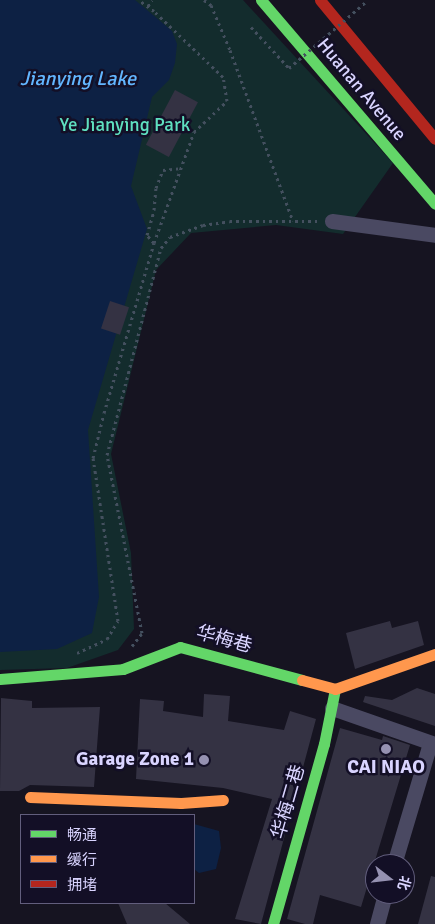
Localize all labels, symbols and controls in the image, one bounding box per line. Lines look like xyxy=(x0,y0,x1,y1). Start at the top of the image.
street label: Huanan Avenue xyxy=(312,34,410,146)
water label: Jianying Lake xyxy=(20,66,136,90)
park label: Ye Jianying Park xyxy=(60,115,190,137)
street label: 华梅巷 xyxy=(194,622,254,658)
marker: CAI NIAO xyxy=(380,743,392,755)
place label: Garage Zone 1 xyxy=(76,749,194,771)
marker: Garage Zone 1 xyxy=(198,754,210,766)
place label: CAI NIAO xyxy=(347,757,425,779)
street label: 华梅二巷 xyxy=(268,762,310,842)
legend xyxy=(20,814,195,904)
text: 畅通 xyxy=(67,826,97,844)
text: 缓行 xyxy=(67,851,97,869)
north arrow xyxy=(365,854,415,904)
text: 北 xyxy=(394,874,414,892)
text: 拥堵 xyxy=(67,876,97,894)

